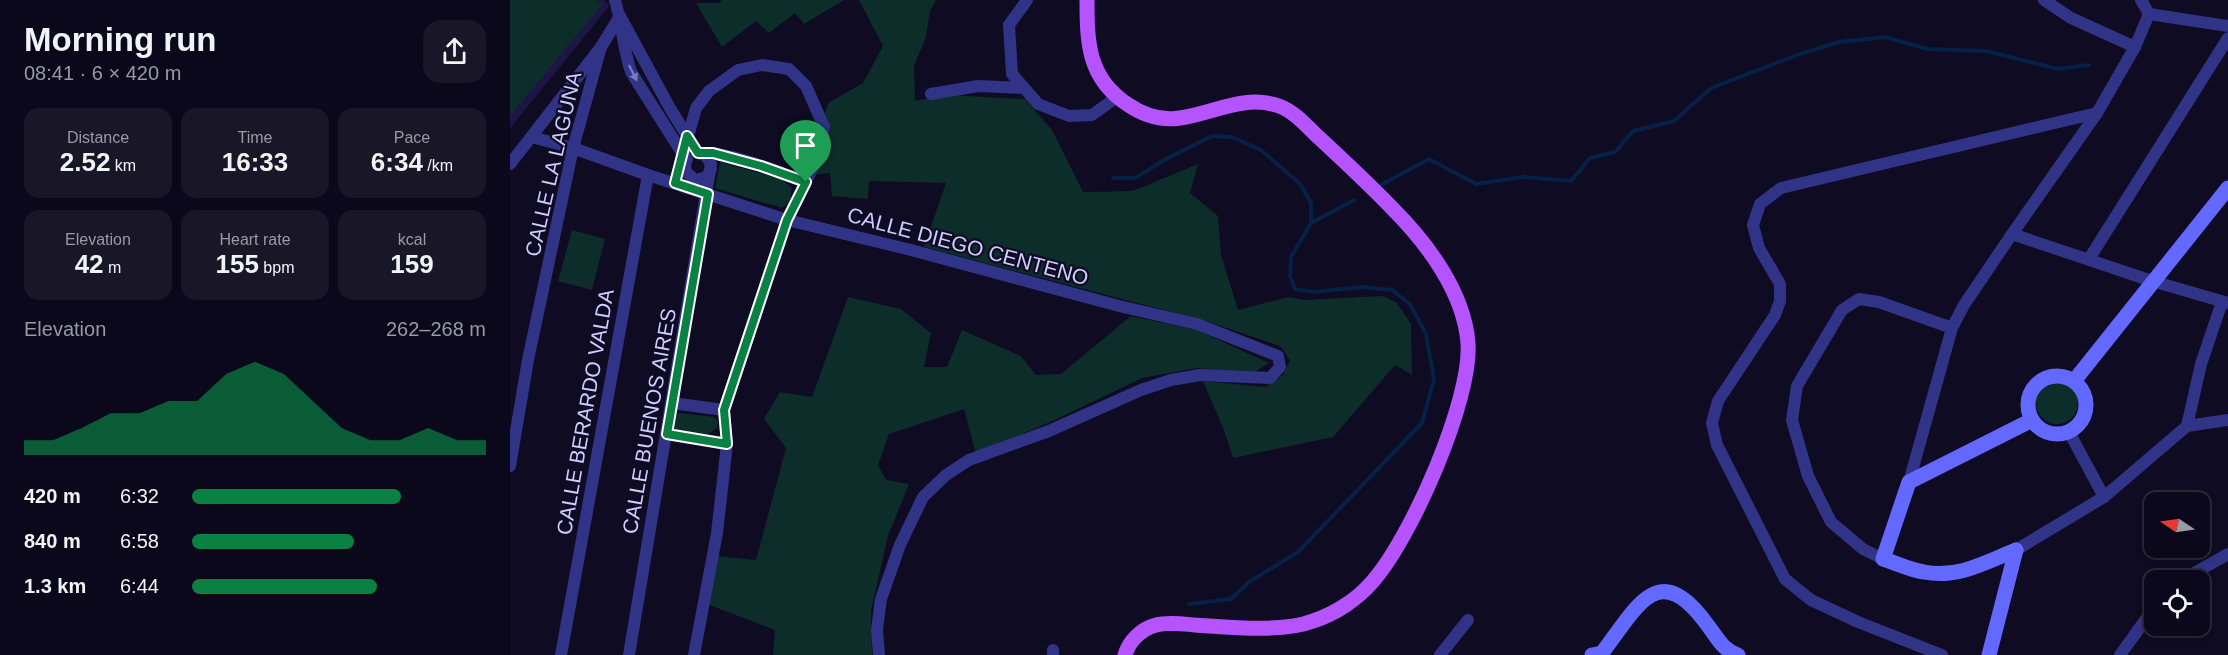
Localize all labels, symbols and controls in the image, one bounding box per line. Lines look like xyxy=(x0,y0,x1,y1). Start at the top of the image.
button: share xyxy=(423,20,486,83)
text: Morning run xyxy=(24,21,216,58)
text: 08:41 · 6 × 420 m xyxy=(24,62,181,84)
one-way arrow xyxy=(628,64,638,81)
street label: CALLE LA LAGUNA xyxy=(521,69,585,259)
pin xyxy=(780,120,831,182)
text: Distance xyxy=(67,129,129,146)
text: Time xyxy=(238,129,272,146)
text: Pace xyxy=(394,129,430,146)
icon: arrive xyxy=(789,129,822,162)
text: 2.52 xyxy=(60,147,110,177)
text: 16:33 xyxy=(222,147,288,177)
text: 6:34 xyxy=(371,147,423,177)
text: km xyxy=(110,157,136,174)
text: /km xyxy=(423,157,453,174)
street label: CALLE DIEGO CENTENO xyxy=(845,203,1091,289)
text: Elevation xyxy=(65,231,131,248)
text: Heart rate xyxy=(219,231,291,248)
text: kcal xyxy=(398,231,426,248)
text: 42 xyxy=(75,249,104,279)
text: 155 xyxy=(216,249,259,279)
text: 159 xyxy=(390,249,434,279)
text: m xyxy=(104,259,121,276)
text: bpm xyxy=(259,259,294,276)
street label: CALLE BERARDO VALDA xyxy=(552,287,618,537)
street label: CALLE BUENOS AIRES xyxy=(618,306,680,536)
text: Elevation xyxy=(24,318,106,340)
text: 262–268 m xyxy=(386,318,486,340)
text: 420 m xyxy=(24,485,81,507)
text: 6:32 xyxy=(120,485,159,507)
north arrow xyxy=(2144,492,2210,558)
map controls xyxy=(2144,492,2210,636)
text: 840 m xyxy=(24,530,81,552)
text: 6:58 xyxy=(120,530,159,552)
button: locate xyxy=(2144,570,2210,636)
text: 1.3 km xyxy=(24,575,86,597)
text: 6:44 xyxy=(120,575,159,597)

